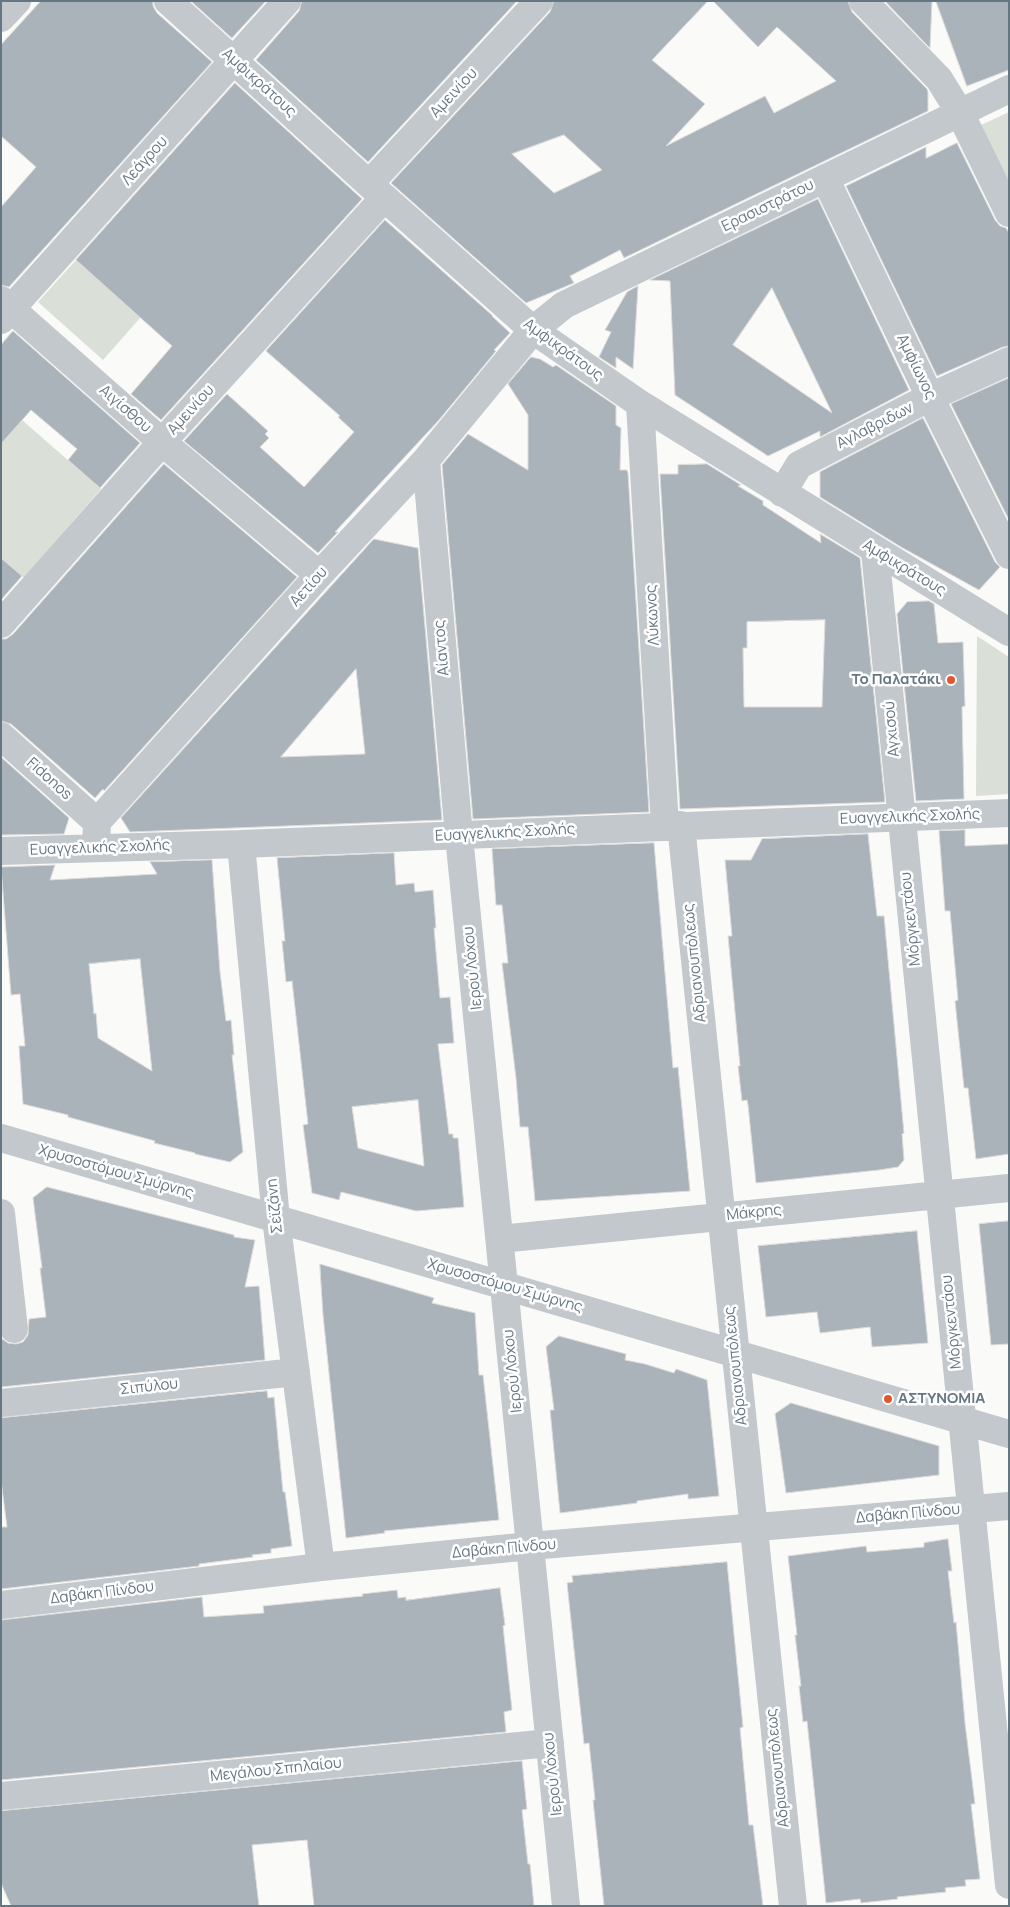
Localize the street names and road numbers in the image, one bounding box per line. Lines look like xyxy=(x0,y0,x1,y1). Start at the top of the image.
street label: Αμφικράτους xyxy=(218,45,300,121)
street label: Αμεινίου xyxy=(427,65,481,121)
street label: Λεάγρου xyxy=(118,133,172,189)
street label: Ερασιστράτου xyxy=(719,176,817,236)
street label: Αμφικράτους xyxy=(520,315,606,385)
street label: Αμφίωνος xyxy=(893,331,939,403)
street label: Αιγίσθου xyxy=(95,381,155,437)
street label: Αμεινίου xyxy=(164,381,218,439)
street label: Αγλαβριδων xyxy=(834,399,916,453)
street label: Αμφικράτους xyxy=(859,536,949,600)
street label: Αετίου xyxy=(287,563,331,611)
street label: Λύκωνος xyxy=(642,584,664,646)
street label: Αίαντος xyxy=(431,619,453,677)
street label: Αγχισού xyxy=(881,700,903,758)
street label: Fidonos xyxy=(23,754,75,804)
street label: Ευαγγελικής Σχολής xyxy=(840,806,980,828)
street label: Ευαγγελικής Σχολής xyxy=(435,820,575,846)
street label: Ευαγγελικής Σχολής xyxy=(30,837,170,859)
street label: Μόργκεντάου xyxy=(897,871,925,967)
street label: Αδριανουπόλεως xyxy=(680,903,710,1023)
street label: Ιερού Λόχου xyxy=(460,925,486,1011)
street label: Χρυσοστόμου Σμύρνης xyxy=(36,1141,196,1203)
street label: Σεϊζάνη xyxy=(263,1178,287,1234)
street label: Μάκρης xyxy=(726,1201,782,1225)
street label: Χρυσοστόμου Σμύρνης xyxy=(425,1255,585,1317)
street label: Μόργκεντάου xyxy=(938,1274,966,1370)
street label: Αδριανουπόλεως xyxy=(721,1306,751,1426)
street label: Ιερού Λόχου xyxy=(500,1328,526,1414)
street label: Σιπύλου xyxy=(119,1375,179,1399)
street label: Δαβάκη Πίνδου xyxy=(855,1500,961,1528)
street label: Δαβάκη Πίνδου xyxy=(451,1535,557,1563)
street label: Δαβάκη Πίνδου xyxy=(49,1578,155,1608)
street label: Αδριανουπόλεως xyxy=(763,1708,793,1828)
street label: Ιερού Λόχου xyxy=(540,1731,566,1817)
street label: Μεγάλου Σπηλαίου xyxy=(209,1754,343,1786)

